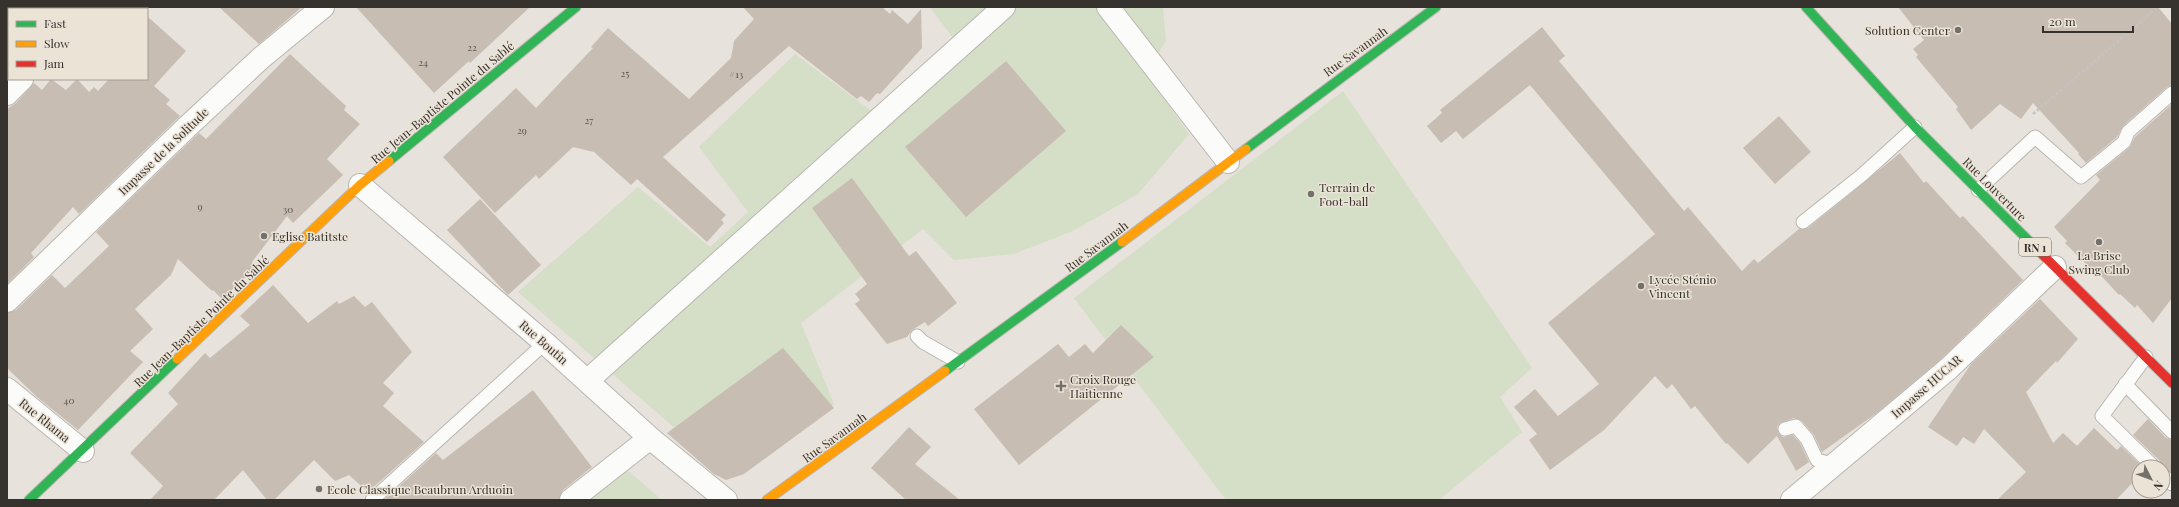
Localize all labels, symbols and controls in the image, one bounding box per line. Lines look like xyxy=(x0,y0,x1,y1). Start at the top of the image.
legend xyxy=(8,8,148,80)
scale bar xyxy=(2043,8,2133,34)
text: 20 m xyxy=(2049,13,2076,29)
text: Fast xyxy=(44,15,67,31)
street label: Rue Savannah xyxy=(1320,22,1390,80)
place label: Solution Center xyxy=(1865,22,1951,38)
marker: Solution Center xyxy=(1953,25,1963,35)
text: Slow xyxy=(44,35,70,51)
street label: Rue Jean-Baptiste Pointe du Sablé xyxy=(367,37,517,167)
house number: 22 xyxy=(467,40,477,54)
text: Jam xyxy=(43,55,65,71)
house number: 24 xyxy=(418,55,428,69)
house number: 25 xyxy=(621,66,629,80)
house number: #13 xyxy=(729,67,744,81)
street label: Impasse de la Solitude xyxy=(114,104,212,198)
house number: 27 xyxy=(585,113,593,127)
house number: 29 xyxy=(517,123,527,137)
street label: Rue Louverture xyxy=(1960,154,2030,224)
place label: Terrain de Foot-ball xyxy=(1319,179,1375,209)
marker: Terrain de Foot-ball xyxy=(1306,189,1316,199)
house number: 9 xyxy=(197,199,203,213)
house number: 30 xyxy=(283,202,293,216)
street label: Rue Savannah xyxy=(1061,217,1131,275)
place label: Eglise Batitste xyxy=(272,228,348,244)
marker: Eglise Batitste xyxy=(259,231,269,241)
marker: La Brise Swing Club xyxy=(2094,237,2104,247)
road number: RN 1 xyxy=(2019,238,2051,256)
place label: La Brise Swing Club xyxy=(2068,247,2130,277)
street label: Rue Jean-Baptiste Pointe du Sablé xyxy=(130,252,272,390)
place label: Lycée Sténio Vincent xyxy=(1648,271,1717,301)
marker: Lycée Sténio Vincent xyxy=(1636,281,1646,291)
street label: Rue Boutin xyxy=(516,316,572,368)
street label: Impasse HUCAR xyxy=(1888,351,1965,421)
place label: Croix Rouge Haitienne xyxy=(1070,371,1136,401)
marker: Croix Rouge Haitienne xyxy=(1055,380,1067,392)
house number: 40 xyxy=(64,393,74,407)
street label: Rue Rhama xyxy=(16,395,74,446)
street label: Rue Savannah xyxy=(799,408,869,466)
north arrow xyxy=(2131,459,2171,499)
text: N xyxy=(2151,478,2167,494)
place label: Ecole Classique Beaubrun Arduoin xyxy=(327,481,513,497)
marker: Ecole Classique Beaubrun Arduoin xyxy=(314,484,324,494)

